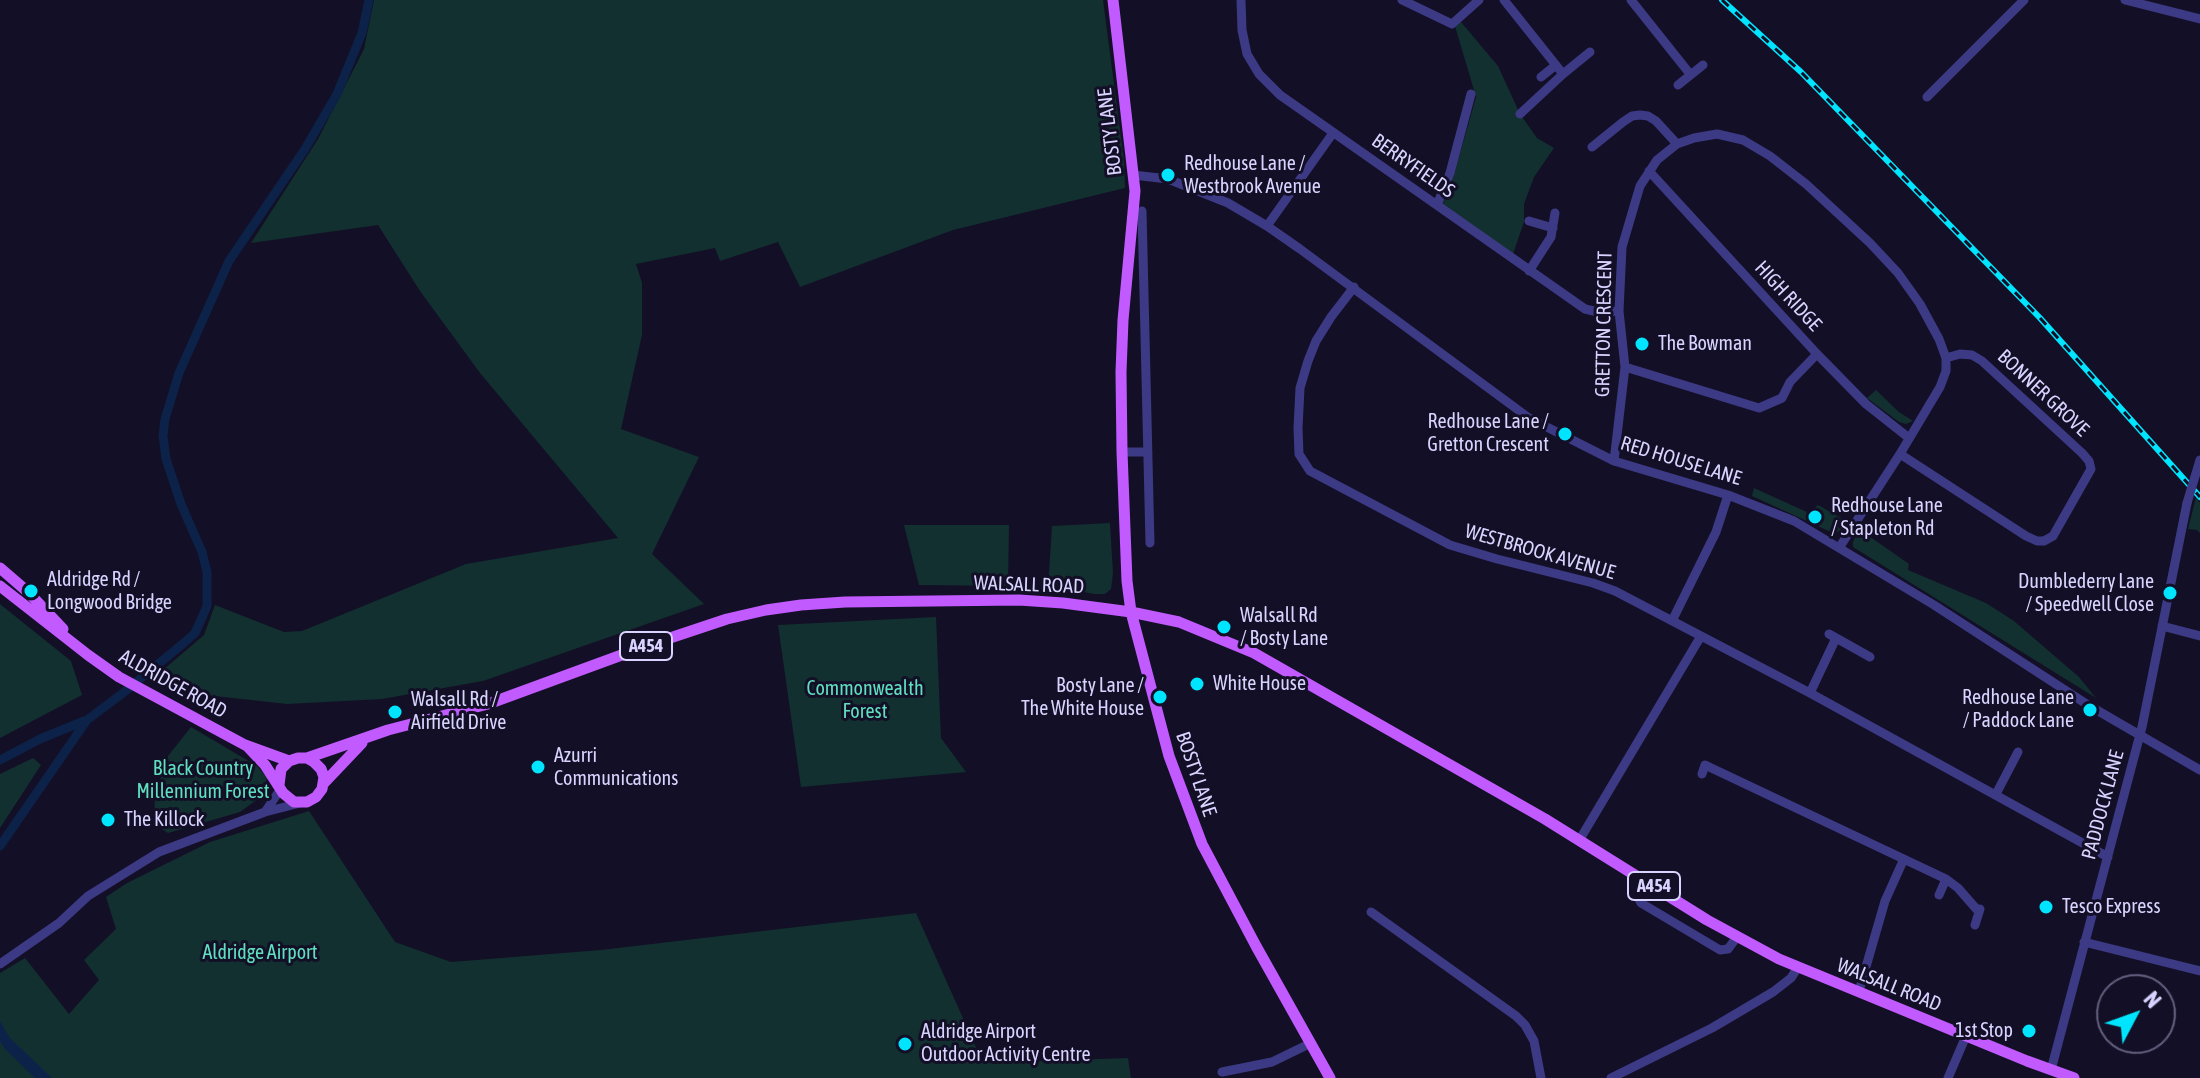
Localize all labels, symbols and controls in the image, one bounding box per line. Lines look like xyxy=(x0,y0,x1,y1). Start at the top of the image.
street label: BOSTY LANE xyxy=(1093,87,1127,177)
street label: BERRYFIELDS xyxy=(1367,129,1459,203)
place label: Redhouse Lane / Westbrook Avenue xyxy=(1184,152,1321,199)
marker: Redhouse Lane / Westbrook Avenue xyxy=(1159,166,1177,184)
street label: GRETTON CRESCENT xyxy=(1591,251,1617,397)
street label: HIGH RIDGE xyxy=(1750,256,1826,336)
place label: The Bowman xyxy=(1658,332,1752,356)
marker: The Bowman xyxy=(1633,335,1651,353)
street label: BONNER GROVE xyxy=(1992,345,2094,441)
place label: Redhouse Lane / Gretton Crescent xyxy=(1427,410,1549,457)
marker: Redhouse Lane / Gretton Crescent xyxy=(1556,425,1574,443)
street label: RED HOUSE LANE xyxy=(1618,431,1744,491)
place label: Redhouse Lane / Stapleton Rd xyxy=(1831,494,1943,541)
marker: Redhouse Lane / Stapleton Rd xyxy=(1806,508,1824,526)
street label: WESTBROOK AVENUE xyxy=(1462,519,1618,585)
place label: Aldridge Rd / Longwood Bridge xyxy=(47,568,172,615)
place label: Dumblederry Lane / Speedwell Close xyxy=(2018,570,2154,617)
street label: WALSALL ROAD xyxy=(973,571,1085,599)
marker: Aldridge Rd / Longwood Bridge xyxy=(22,582,40,600)
marker: Dumblederry Lane / Speedwell Close xyxy=(2161,584,2179,602)
place label: Walsall Rd / Bosty Lane xyxy=(1240,604,1328,651)
marker: Walsall Rd / Bosty Lane xyxy=(1215,618,1233,636)
road number: A454 xyxy=(620,632,672,660)
street label: ALDRIDGE ROAD xyxy=(115,645,231,723)
place label: White House xyxy=(1213,672,1306,696)
place label: Bosty Lane / The White House xyxy=(1021,674,1144,721)
marker: White House xyxy=(1188,675,1206,693)
park label: Commonwealth Forest xyxy=(806,677,924,724)
place label: Redhouse Lane / Paddock Lane xyxy=(1962,686,2074,733)
place label: Walsall Rd / Airfield Drive xyxy=(411,688,506,735)
marker: Bosty Lane / The White House xyxy=(1151,688,1169,706)
marker: Redhouse Lane / Paddock Lane xyxy=(2081,701,2099,719)
marker: Walsall Rd / Airfield Drive xyxy=(386,703,404,721)
street label: BOSTY LANE xyxy=(1170,729,1222,819)
place label: Azurri Communications xyxy=(554,744,678,791)
street label: PADDOCK LANE xyxy=(2077,748,2129,862)
park label: Black Country Millennium Forest xyxy=(136,757,270,804)
marker: Azurri Communications xyxy=(529,758,547,776)
place label: The Killock xyxy=(124,808,204,832)
marker: The Killock xyxy=(99,811,117,829)
road number: A454 xyxy=(1628,872,1680,900)
place label: Tesco Express xyxy=(2062,895,2160,919)
marker: Tesco Express xyxy=(2037,898,2055,916)
park label: Aldridge Airport xyxy=(202,941,318,965)
street label: WALSALL ROAD xyxy=(1833,953,1945,1017)
north arrow xyxy=(2096,974,2176,1054)
text: N xyxy=(2139,986,2167,1013)
place label: 1st Stop xyxy=(1955,1019,2013,1043)
place label: Aldridge Airport Outdoor Activity Centre xyxy=(921,1020,1090,1067)
marker: 1st Stop xyxy=(2020,1022,2038,1040)
marker: Aldridge Airport Outdoor Activity Centre xyxy=(896,1035,914,1053)

